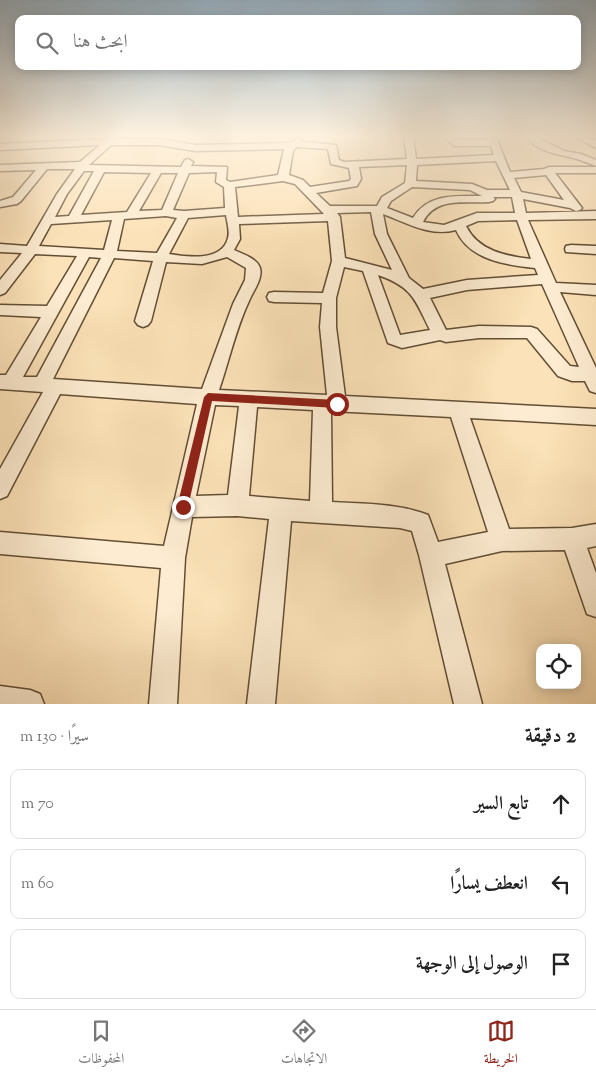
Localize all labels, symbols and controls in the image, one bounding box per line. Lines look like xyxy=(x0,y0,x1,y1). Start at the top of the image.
search box xyxy=(15,15,581,70)
icon: search xyxy=(33,29,61,57)
text: ابحث هنا xyxy=(73,29,128,56)
route start xyxy=(326,393,349,416)
route end xyxy=(172,496,195,519)
map controls xyxy=(536,644,581,689)
button: locate xyxy=(536,644,581,689)
text: 2 دقيقة xyxy=(525,722,576,752)
text: سيرًا · 130 m xyxy=(20,726,89,749)
icon: ahead xyxy=(547,790,575,818)
text: تابع السير xyxy=(474,791,528,818)
text: 70 m xyxy=(21,793,54,816)
icon: left xyxy=(547,870,575,898)
text: انعطف يسارًا xyxy=(450,871,528,898)
text: 60 m xyxy=(21,873,54,896)
icon: arrive xyxy=(547,950,575,978)
text: الوصول إلى الوجهة xyxy=(416,951,528,978)
tab: المحفوظات xyxy=(78,1017,124,1072)
tab: الاتجاهات xyxy=(281,1017,327,1072)
tab: الخريطة xyxy=(484,1017,518,1072)

